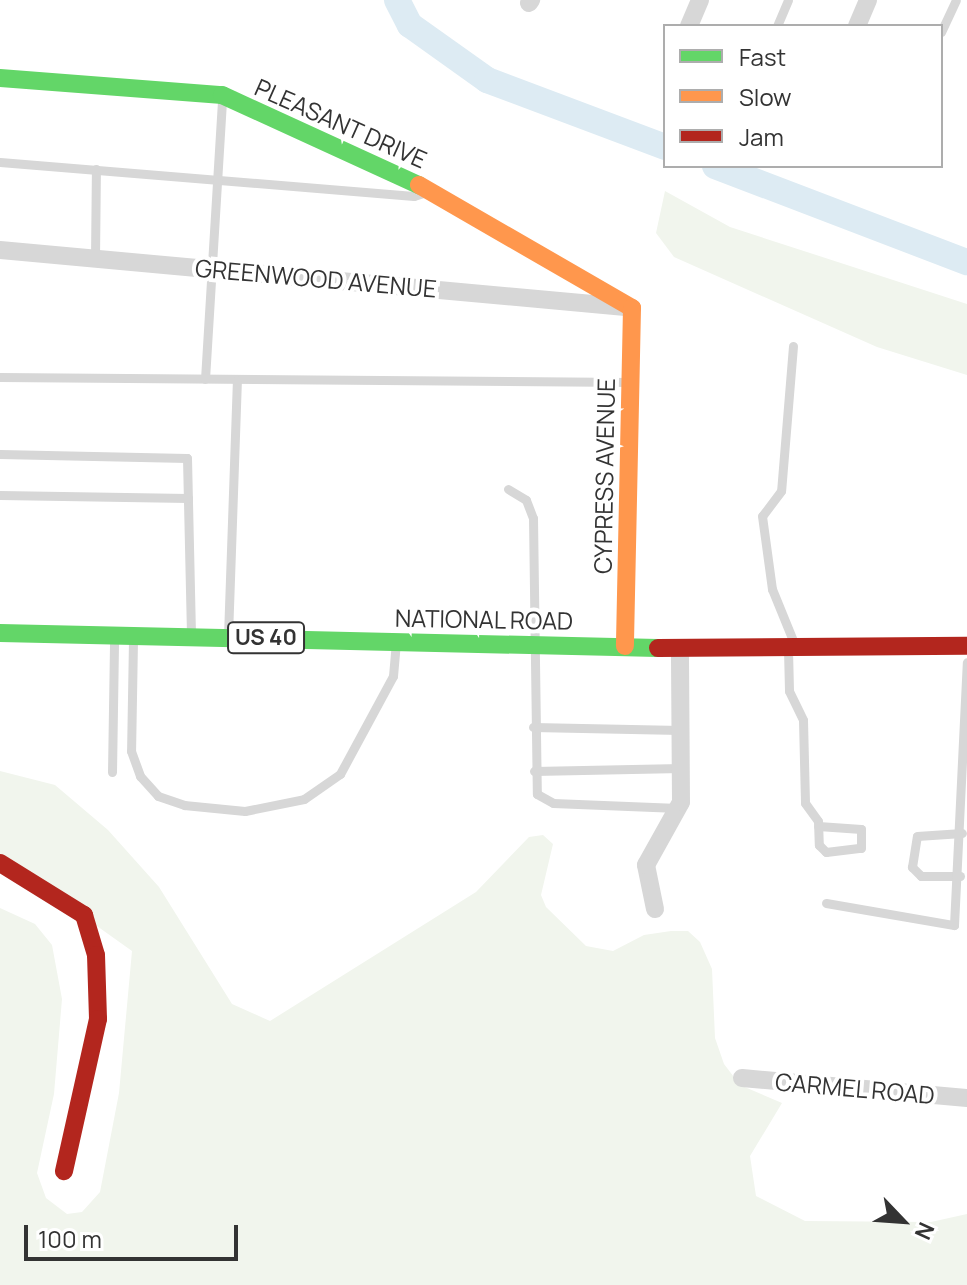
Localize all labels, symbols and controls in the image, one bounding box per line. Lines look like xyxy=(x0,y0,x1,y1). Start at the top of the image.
legend xyxy=(663,24,943,168)
text: Fast xyxy=(739,40,786,73)
street label: PLEASANT DRIVE xyxy=(250,72,432,174)
text: Slow xyxy=(739,80,792,113)
text: Jam xyxy=(739,120,784,153)
street label: GREENWOOD AVENUE xyxy=(194,253,438,303)
street label: CYPRESS AVENUE xyxy=(588,378,620,574)
street label: NATIONAL ROAD xyxy=(394,603,574,635)
road number: US 40 xyxy=(226,620,306,656)
street label: CARMEL ROAD xyxy=(773,1067,937,1109)
north arrow xyxy=(863,1181,943,1261)
scale bar xyxy=(28,1209,242,1259)
text: N xyxy=(908,1218,942,1245)
text: 100 m xyxy=(38,1222,102,1255)

